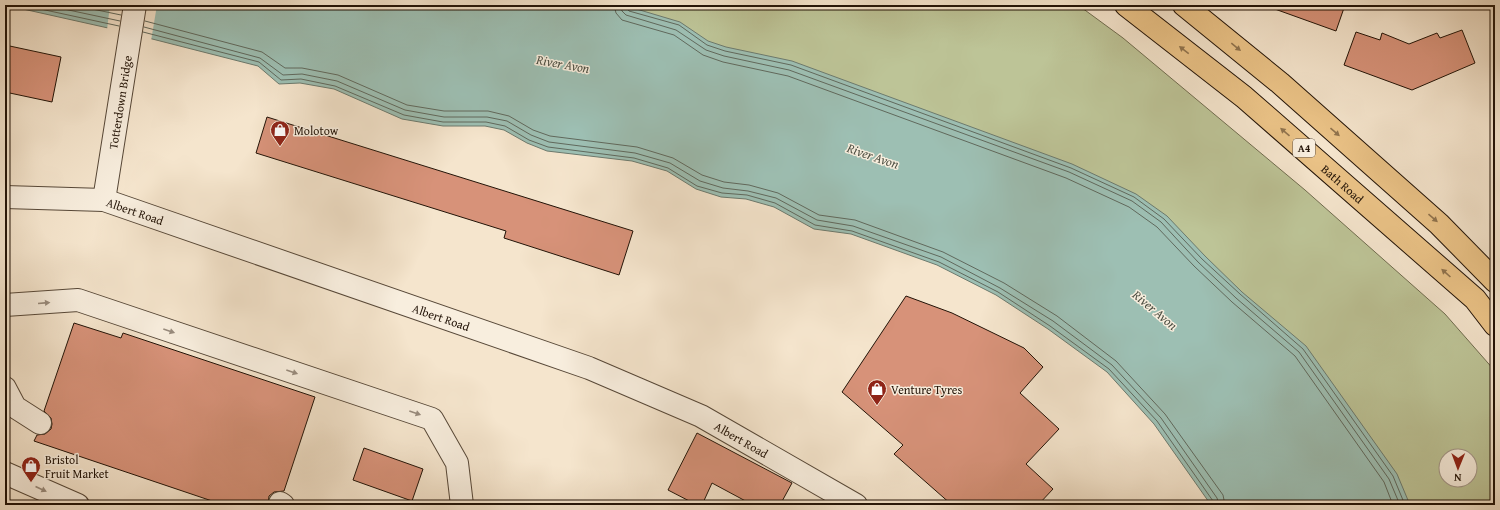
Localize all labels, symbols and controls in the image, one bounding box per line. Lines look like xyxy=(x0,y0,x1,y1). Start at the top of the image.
one-way arrow xyxy=(1231,43,1242,52)
one-way arrow xyxy=(1179,46,1190,54)
water label: River Avon xyxy=(534,50,591,78)
street label: Totterdown Bridge xyxy=(104,54,135,150)
shop icon: Molotow xyxy=(269,119,291,147)
place label: Molotow xyxy=(294,122,339,139)
one-way arrow xyxy=(1280,127,1290,137)
one-way arrow xyxy=(1330,127,1340,136)
water label: River Avon xyxy=(844,138,902,174)
road number: A4 xyxy=(1293,139,1315,157)
street label: Bath Road xyxy=(1318,160,1368,207)
street label: Albert Road xyxy=(104,193,167,229)
one-way arrow xyxy=(1427,213,1438,222)
one-way arrow xyxy=(1441,268,1451,278)
water label: River Avon xyxy=(1128,285,1182,335)
street label: Albert Road xyxy=(410,299,473,335)
one-way arrow xyxy=(38,300,50,307)
one-way arrow xyxy=(163,328,175,334)
one-way arrow xyxy=(286,369,298,375)
shop icon: Venture Tyres xyxy=(866,378,888,406)
place label: Venture Tyres xyxy=(891,381,962,398)
one-way arrow xyxy=(410,411,422,417)
street label: Albert Road xyxy=(712,417,772,462)
north arrow xyxy=(1438,448,1478,488)
place label: Bristol Fruit Market xyxy=(45,451,109,482)
shop icon: Bristol Fruit Market xyxy=(20,455,42,483)
text: N xyxy=(1453,470,1462,486)
one-way arrow xyxy=(35,486,46,492)

